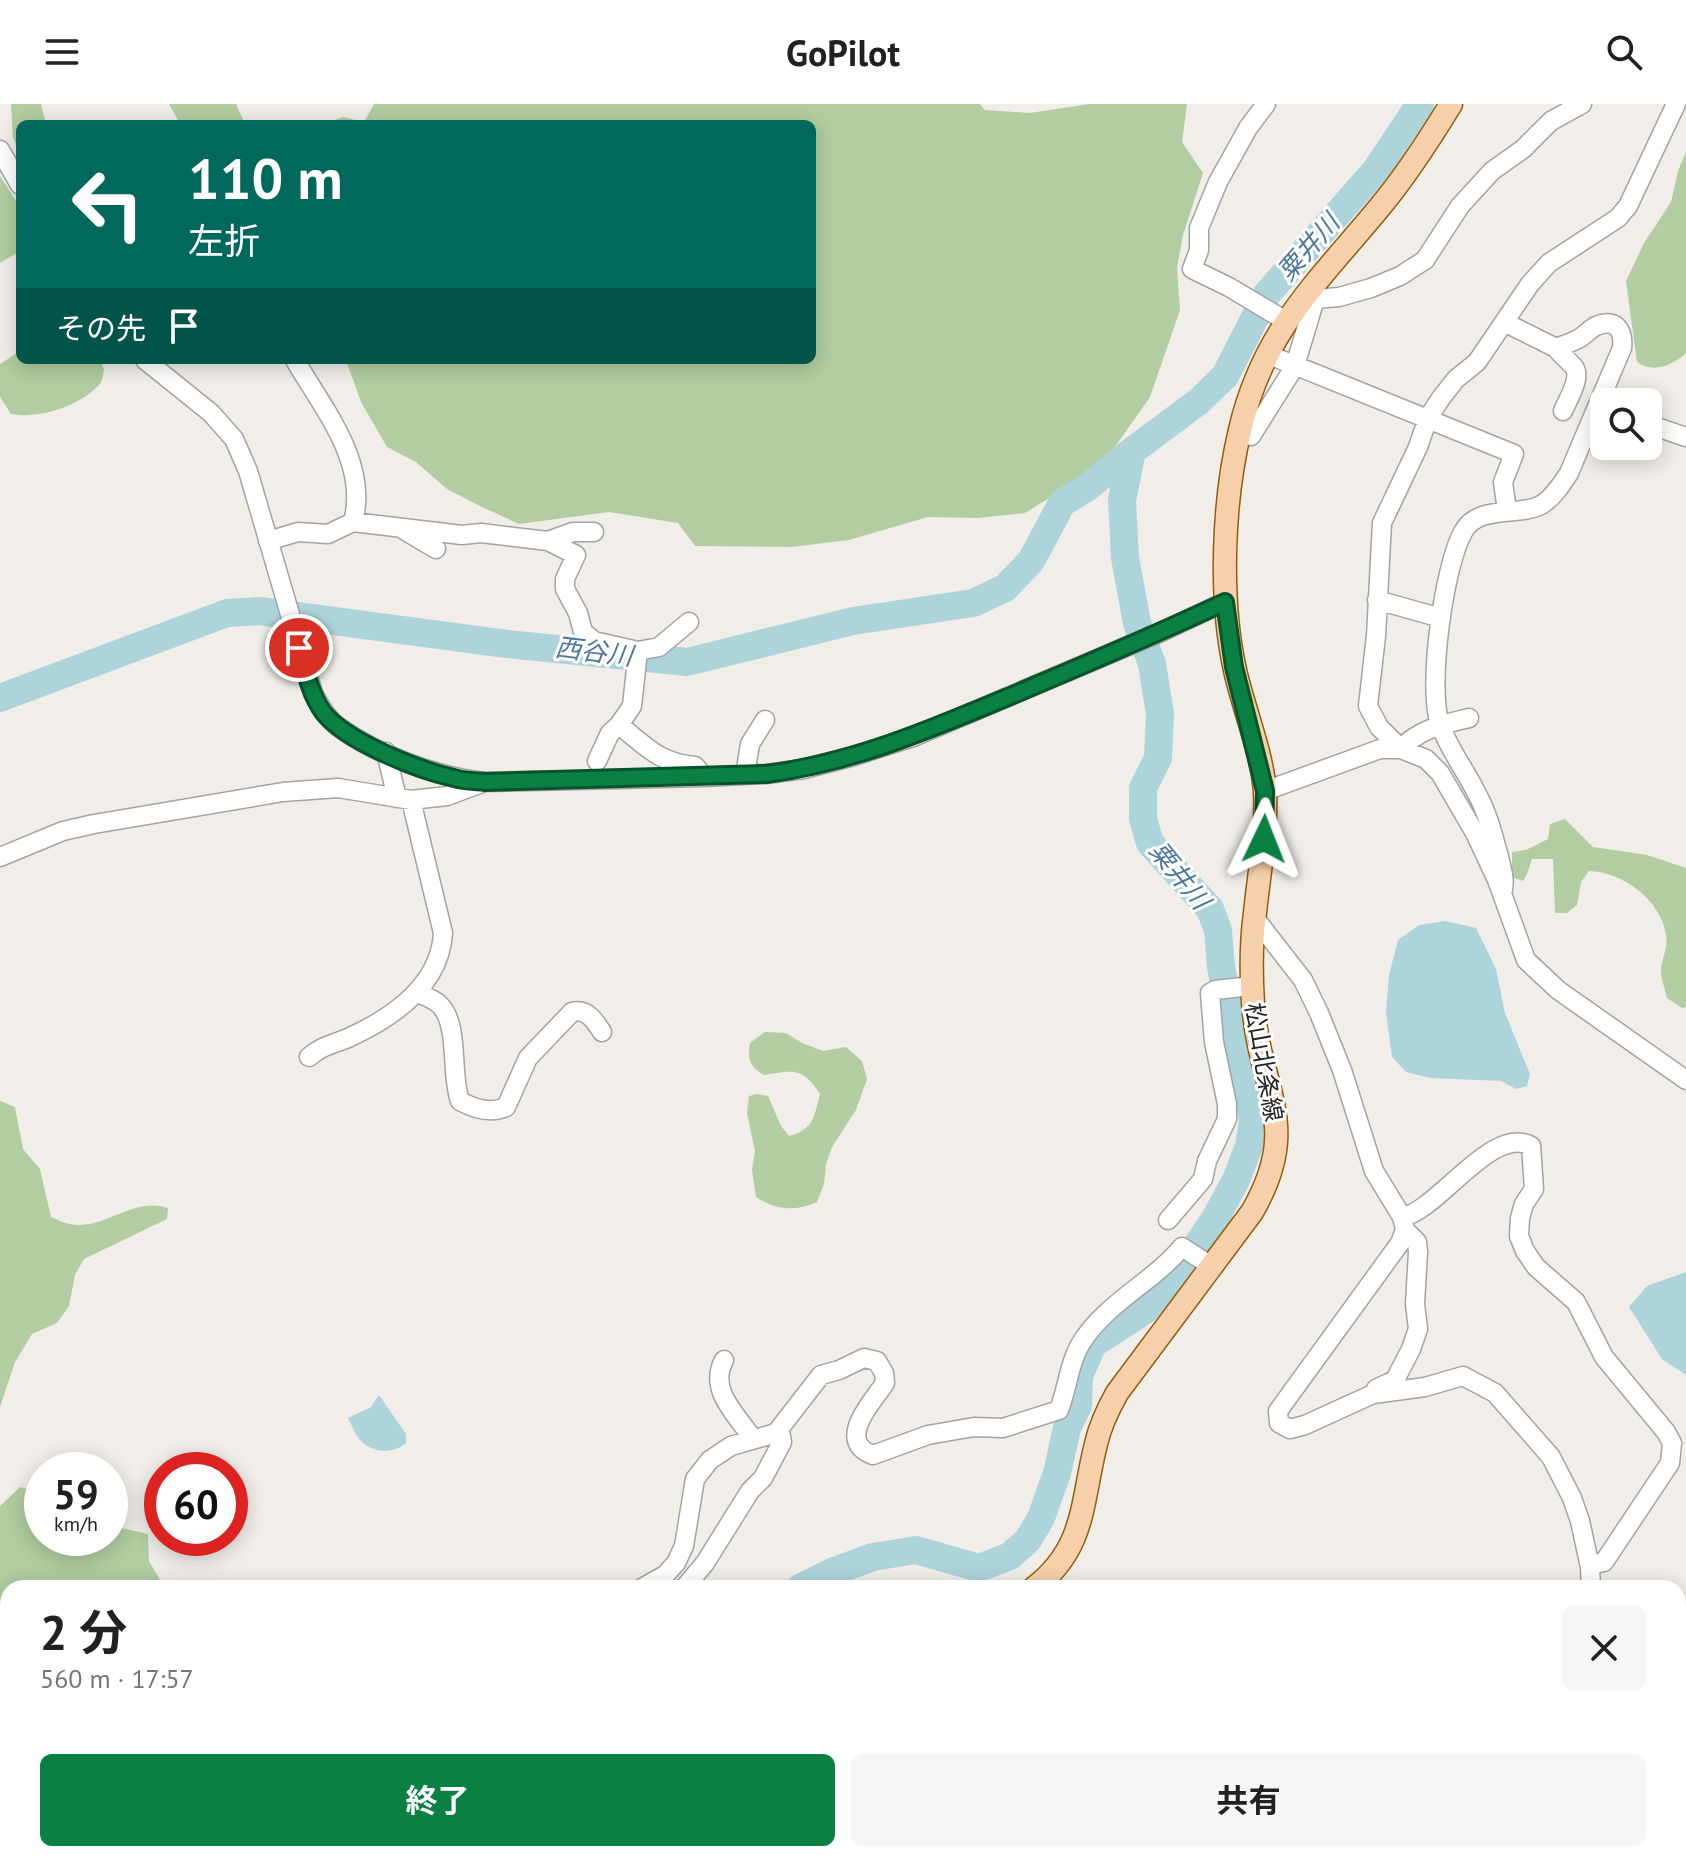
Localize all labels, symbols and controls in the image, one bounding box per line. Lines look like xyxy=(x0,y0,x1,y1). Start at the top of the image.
text: GoPilot xyxy=(786,29,900,76)
icon: menu xyxy=(40,30,84,74)
icon: search xyxy=(1602,30,1646,74)
text: 110 m xyxy=(188,142,343,214)
icon: left xyxy=(56,152,160,256)
water label: 粟井川 xyxy=(1270,204,1348,287)
text: 左折 xyxy=(188,217,260,264)
icon: arrive xyxy=(162,304,206,348)
text: その先 xyxy=(56,308,146,347)
map controls xyxy=(1590,388,1662,460)
button: search xyxy=(1590,388,1662,460)
pin xyxy=(265,614,333,682)
icon: arrive xyxy=(277,626,321,670)
water label: 西谷川 xyxy=(553,630,638,672)
position arrow xyxy=(1222,797,1306,881)
water label: 粟井川 xyxy=(1143,834,1219,918)
street label: 松山北条線 xyxy=(1238,1000,1290,1124)
speed limit sign: 60 xyxy=(144,1452,248,1556)
text: 59 xyxy=(53,1468,99,1520)
text: km/h xyxy=(54,1511,98,1537)
text: 2 分 xyxy=(40,1601,127,1663)
button: close xyxy=(1562,1606,1646,1690)
text: 560 m · 17:57 xyxy=(40,1662,194,1695)
button: 終了 xyxy=(40,1754,835,1846)
button: 共有 xyxy=(851,1754,1646,1846)

